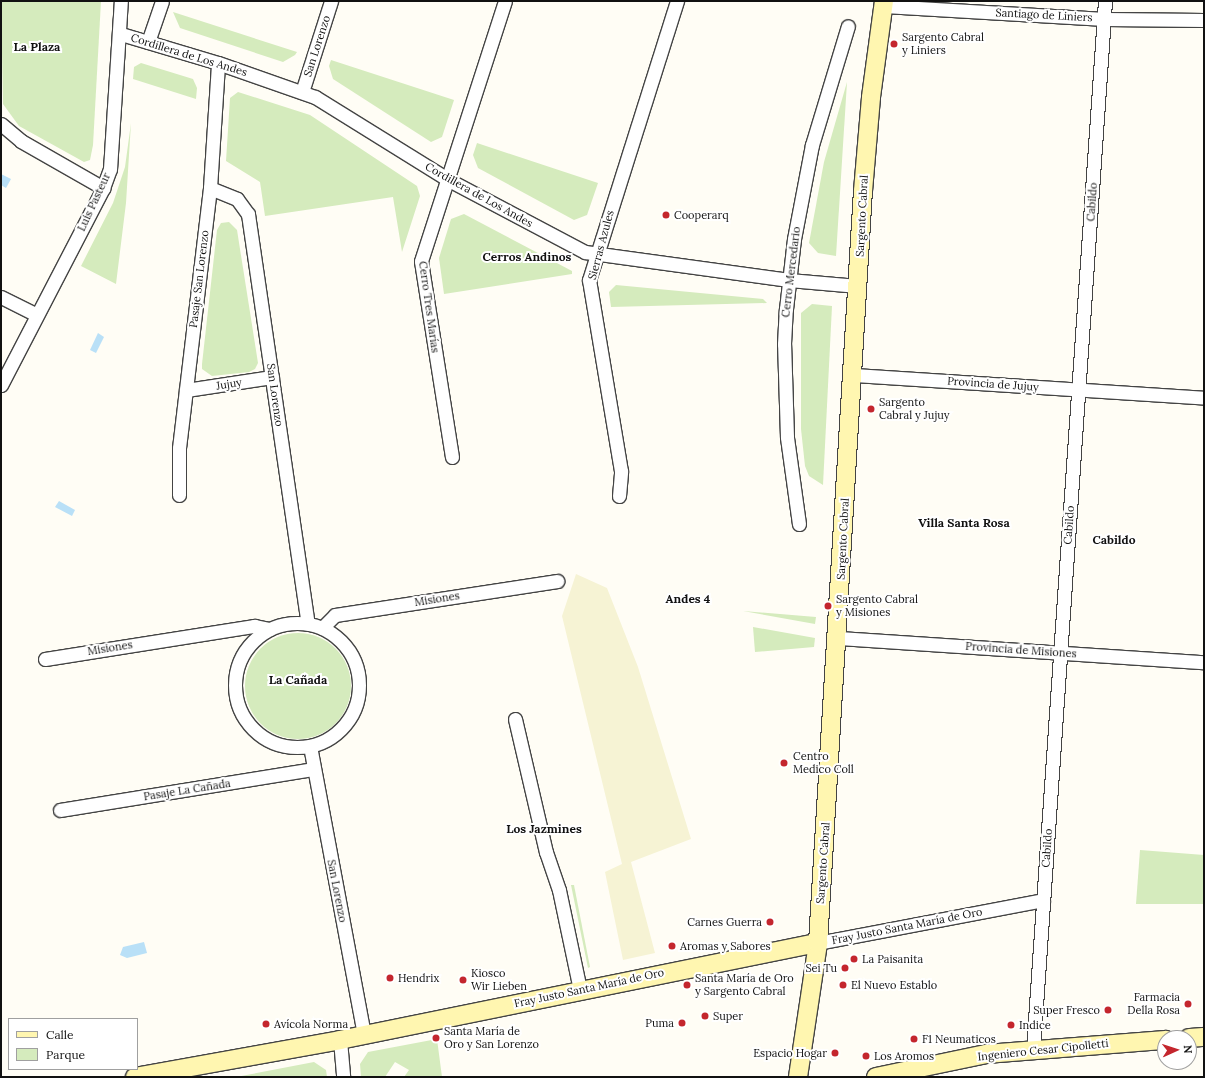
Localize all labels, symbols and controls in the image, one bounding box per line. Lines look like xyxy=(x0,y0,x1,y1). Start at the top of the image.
street label: Santiago de Liniers xyxy=(995,6,1093,24)
street label: San Lorenzo xyxy=(301,14,333,78)
street label: Cordillera de Los Andes xyxy=(129,31,249,79)
place label: Sargento Cabral y Liniers xyxy=(902,31,984,57)
marker: Sargento Cabral y Liniers xyxy=(889,39,899,49)
district label: La Plaza xyxy=(14,40,60,54)
street label: Cordillera de Los Andes xyxy=(423,160,535,230)
street label: Luis Pasteur xyxy=(75,171,113,233)
street label: Sargento Cabral xyxy=(853,175,871,257)
street label: Cabildo xyxy=(1084,182,1100,222)
place label: Cooperarq xyxy=(674,208,728,222)
street label: Sierras Azules xyxy=(585,209,617,281)
marker: Cooperarq xyxy=(661,210,671,220)
street label: Cerro Mercedario xyxy=(779,226,803,318)
street label: Pasaje San Lorenzo xyxy=(186,229,212,329)
district label: Cerros Andinos xyxy=(483,250,571,264)
street label: Cerro Tres Marías xyxy=(416,260,442,354)
street label: San Lorenzo xyxy=(264,363,286,427)
street label: Provincia de Jujuy xyxy=(947,374,1039,394)
street label: Jujuy xyxy=(215,375,243,393)
place label: Sargento Cabral y Jujuy xyxy=(879,396,950,422)
marker: Sargento Cabral y Jujuy xyxy=(866,404,876,414)
street label: Sargento Cabral xyxy=(834,498,852,580)
street label: Cabildo xyxy=(1061,505,1077,545)
district label: Villa Santa Rosa xyxy=(918,516,1010,530)
district label: Cabildo xyxy=(1092,533,1136,547)
street label: Misiones xyxy=(413,589,461,609)
district label: Andes 4 xyxy=(666,592,710,606)
place label: Sargento Cabral y Misiones xyxy=(836,593,918,619)
marker: Sargento Cabral y Misiones xyxy=(823,601,833,611)
street label: Misiones xyxy=(86,638,134,658)
street label: Provincia de Misiones xyxy=(965,640,1077,660)
district label: La Cañada xyxy=(269,673,327,687)
place label: Centro Medico Coll xyxy=(793,750,854,776)
marker: Centro Medico Coll xyxy=(778,757,790,769)
street label: Pasaje La Cañada xyxy=(143,777,231,803)
district label: Los Jazmines xyxy=(506,822,582,836)
street label: Sargento Cabral xyxy=(814,822,832,904)
street label: Cabildo xyxy=(1039,828,1055,868)
street label: San Lorenzo xyxy=(324,859,350,923)
street label: Fray Justo Santa María de Oro xyxy=(831,905,983,947)
place label: Carnes Guerra xyxy=(687,915,762,929)
marker: Carnes Guerra xyxy=(765,917,775,927)
place label: Aromas y Sabores xyxy=(680,939,771,953)
marker: Aromas y Sabores xyxy=(667,941,677,951)
place label: La Paisanita xyxy=(862,952,923,966)
marker: La Paisanita xyxy=(849,954,859,964)
place label: Sei Tu xyxy=(805,961,837,975)
marker: Sei Tu xyxy=(840,963,850,973)
street label: Fray Justo Santa María de Oro xyxy=(513,966,665,1010)
place label: Kiosco Wir Lieben xyxy=(471,967,527,993)
place label: Hendrix xyxy=(398,971,439,985)
place label: Santa María de Oro y Sargento Cabral xyxy=(695,972,794,998)
marker: Hendrix xyxy=(385,973,395,983)
marker: Kiosco Wir Lieben xyxy=(458,975,468,985)
place label: El Nuevo Establo xyxy=(851,978,937,992)
marker: Santa María de Oro y Sargento Cabral xyxy=(682,980,692,990)
marker: El Nuevo Establo xyxy=(838,980,848,990)
place label: Farmacia Della Rosa xyxy=(1127,991,1180,1017)
marker: Farmacia Della Rosa xyxy=(1183,999,1193,1009)
place label: Super Fresco xyxy=(1033,1003,1100,1017)
marker: Super Fresco xyxy=(1103,1005,1113,1015)
place label: Super xyxy=(713,1009,743,1023)
marker: Super xyxy=(700,1011,710,1021)
place label: Puma xyxy=(645,1016,674,1030)
place label: Avícola Norma xyxy=(274,1017,348,1031)
legend xyxy=(8,1018,138,1070)
marker: Puma xyxy=(677,1018,687,1028)
place label: Indice xyxy=(1019,1018,1051,1032)
marker: Avícola Norma xyxy=(261,1019,271,1029)
marker: Indice xyxy=(1006,1020,1016,1030)
place label: Santa María de Oro y San Lorenzo xyxy=(444,1025,539,1051)
text: Calle xyxy=(46,1027,74,1042)
north arrow xyxy=(1157,1030,1197,1070)
place label: F1 Neumaticos xyxy=(922,1032,996,1046)
marker: Santa María de Oro y San Lorenzo xyxy=(431,1033,441,1043)
marker: F1 Neumaticos xyxy=(909,1034,919,1044)
street label: Ingeniero Cesar Cipolletti xyxy=(977,1037,1109,1063)
text: N xyxy=(1181,1045,1195,1054)
place label: Espacio Hogar xyxy=(753,1046,827,1060)
text: Parque xyxy=(46,1047,85,1062)
marker: Espacio Hogar xyxy=(830,1048,840,1058)
place label: Los Aromos xyxy=(874,1049,934,1063)
marker: Los Aromos xyxy=(861,1051,871,1061)

